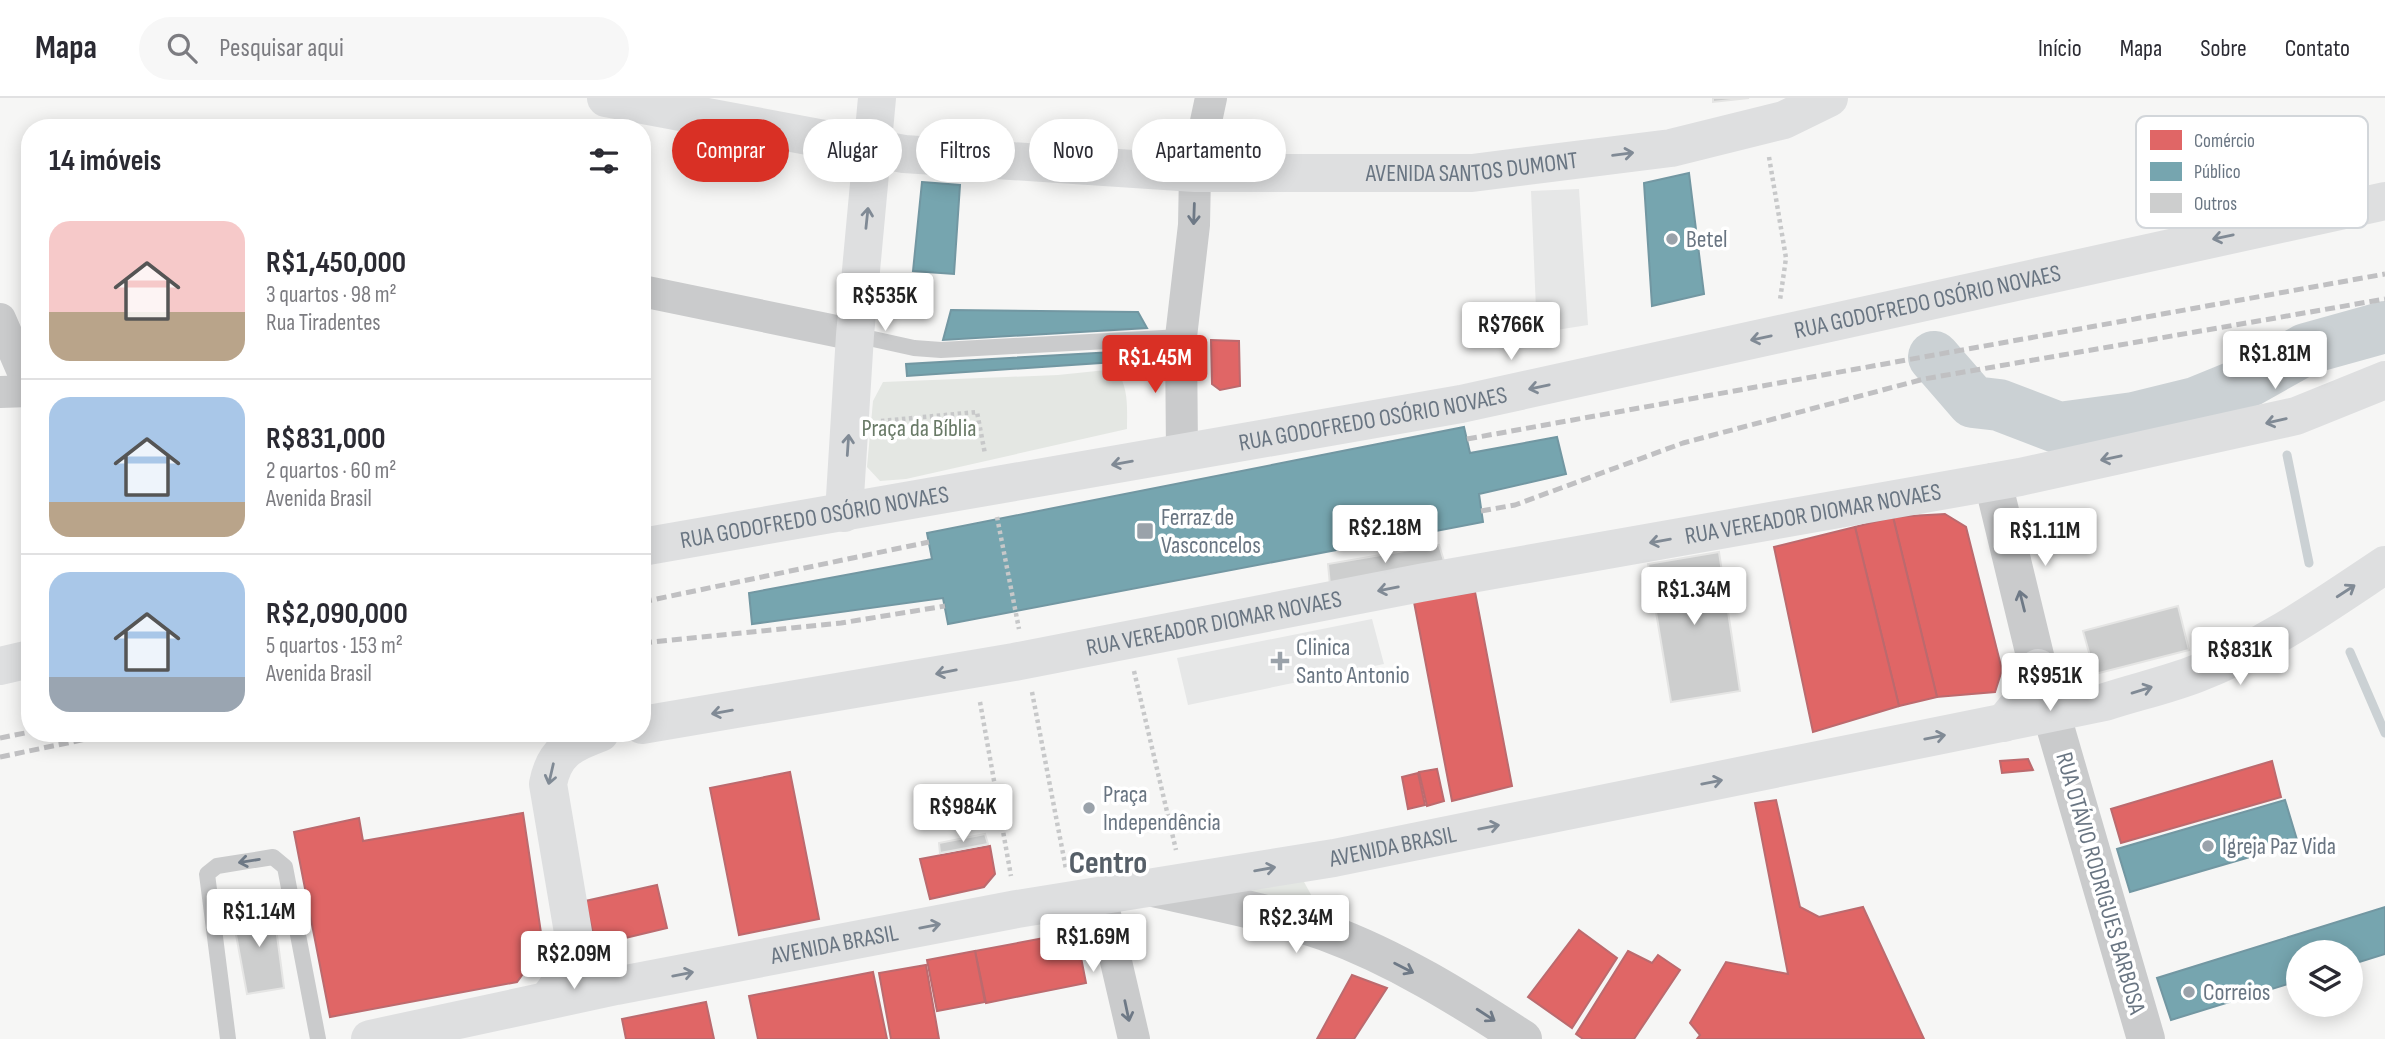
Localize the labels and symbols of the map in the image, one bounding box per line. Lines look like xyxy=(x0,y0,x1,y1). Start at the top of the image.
legend xyxy=(2136,116,2368,228)
text: Comércio xyxy=(2194,130,2255,153)
street label: AVENIDA SANTOS DUMONT xyxy=(1365,146,1580,188)
one-way arrow xyxy=(1611,147,1634,160)
text: Público xyxy=(2194,161,2241,184)
text: Outros xyxy=(2194,193,2237,216)
one-way arrow xyxy=(1187,202,1201,225)
one-way arrow xyxy=(861,207,874,230)
place label: Betel xyxy=(1686,225,1728,254)
marker: Betel xyxy=(1664,231,1680,247)
one-way arrow xyxy=(2212,231,2235,244)
street label: RUA GODOFREDO OSÓRIO NOVAES xyxy=(1792,259,2064,345)
pin: R$535K xyxy=(828,274,942,333)
pin: R$766K xyxy=(1454,302,1568,362)
pin: R$1.81M xyxy=(2210,331,2340,391)
one-way arrow xyxy=(1750,332,1773,345)
pin: R$1.45M xyxy=(1090,336,1220,395)
street label: RUA GODOFREDO OSÓRIO NOVAES xyxy=(1236,380,1510,458)
one-way arrow xyxy=(1528,380,1551,394)
park label: Praça da Bíblia xyxy=(861,414,977,443)
one-way arrow xyxy=(2265,415,2287,428)
one-way arrow xyxy=(842,434,855,456)
one-way arrow xyxy=(2100,452,2123,466)
one-way arrow xyxy=(1111,456,1134,470)
street label: RUA VEREADOR DIOMAR NOVAES xyxy=(1683,477,1943,551)
street label: RUA GODOFREDO OSÓRIO NOVAES xyxy=(678,480,951,555)
place label: Ferraz de Vasconcelos xyxy=(1161,503,1261,560)
pin: R$2.18M xyxy=(1320,505,1450,565)
pin: R$1.11M xyxy=(1980,508,2110,568)
marker: Ferraz de Vasconcelos xyxy=(1135,521,1155,541)
one-way arrow xyxy=(1649,534,1672,548)
pin: R$1.34M xyxy=(1629,568,1759,627)
one-way arrow xyxy=(1377,583,1400,597)
one-way arrow xyxy=(2335,584,2355,598)
street label: RUA VEREADOR DIOMAR NOVAES xyxy=(1084,585,1344,663)
one-way arrow xyxy=(2015,591,2028,613)
pin: R$831K xyxy=(2183,628,2297,687)
place label: Clinica Santo Antonio xyxy=(1296,633,1410,690)
marker: Clinica Santo Antonio xyxy=(1270,651,1290,671)
pin: R$951K xyxy=(1993,654,2107,713)
one-way arrow xyxy=(935,666,958,679)
one-way arrow xyxy=(2131,683,2153,696)
one-way arrow xyxy=(711,705,734,719)
one-way arrow xyxy=(1923,730,1946,743)
street label: RUA OTÁVIO RODRIGUES BARBOSA xyxy=(2049,749,2152,1018)
one-way arrow xyxy=(544,762,558,785)
one-way arrow xyxy=(1700,774,1723,788)
place label: Praça Independência xyxy=(1103,780,1221,837)
pin: R$984K xyxy=(906,784,1020,844)
marker: Praça Independência xyxy=(1081,800,1097,816)
one-way arrow xyxy=(1477,819,1500,833)
street label: AVENIDA BRASIL xyxy=(1326,820,1459,874)
place label: Igreja Paz Vida xyxy=(2222,832,2336,861)
marker: Igreja Paz Vida xyxy=(2200,838,2216,854)
district label: Centro xyxy=(1069,844,1147,883)
one-way arrow xyxy=(238,855,261,868)
one-way arrow xyxy=(1253,862,1276,875)
pin: R$1.14M xyxy=(194,890,324,949)
pin: R$2.34M xyxy=(1231,896,1361,955)
pin: R$1.69M xyxy=(1028,914,1158,974)
street label: AVENIDA BRASIL xyxy=(767,918,901,971)
one-way arrow xyxy=(918,919,941,933)
pin: R$2.09M xyxy=(509,932,639,991)
one-way arrow xyxy=(1393,962,1414,976)
one-way arrow xyxy=(671,967,694,981)
place label: Correios xyxy=(2203,978,2270,1007)
marker: Correios xyxy=(2181,984,2197,1000)
one-way arrow xyxy=(1121,999,1135,1022)
one-way arrow xyxy=(1476,1009,1496,1023)

